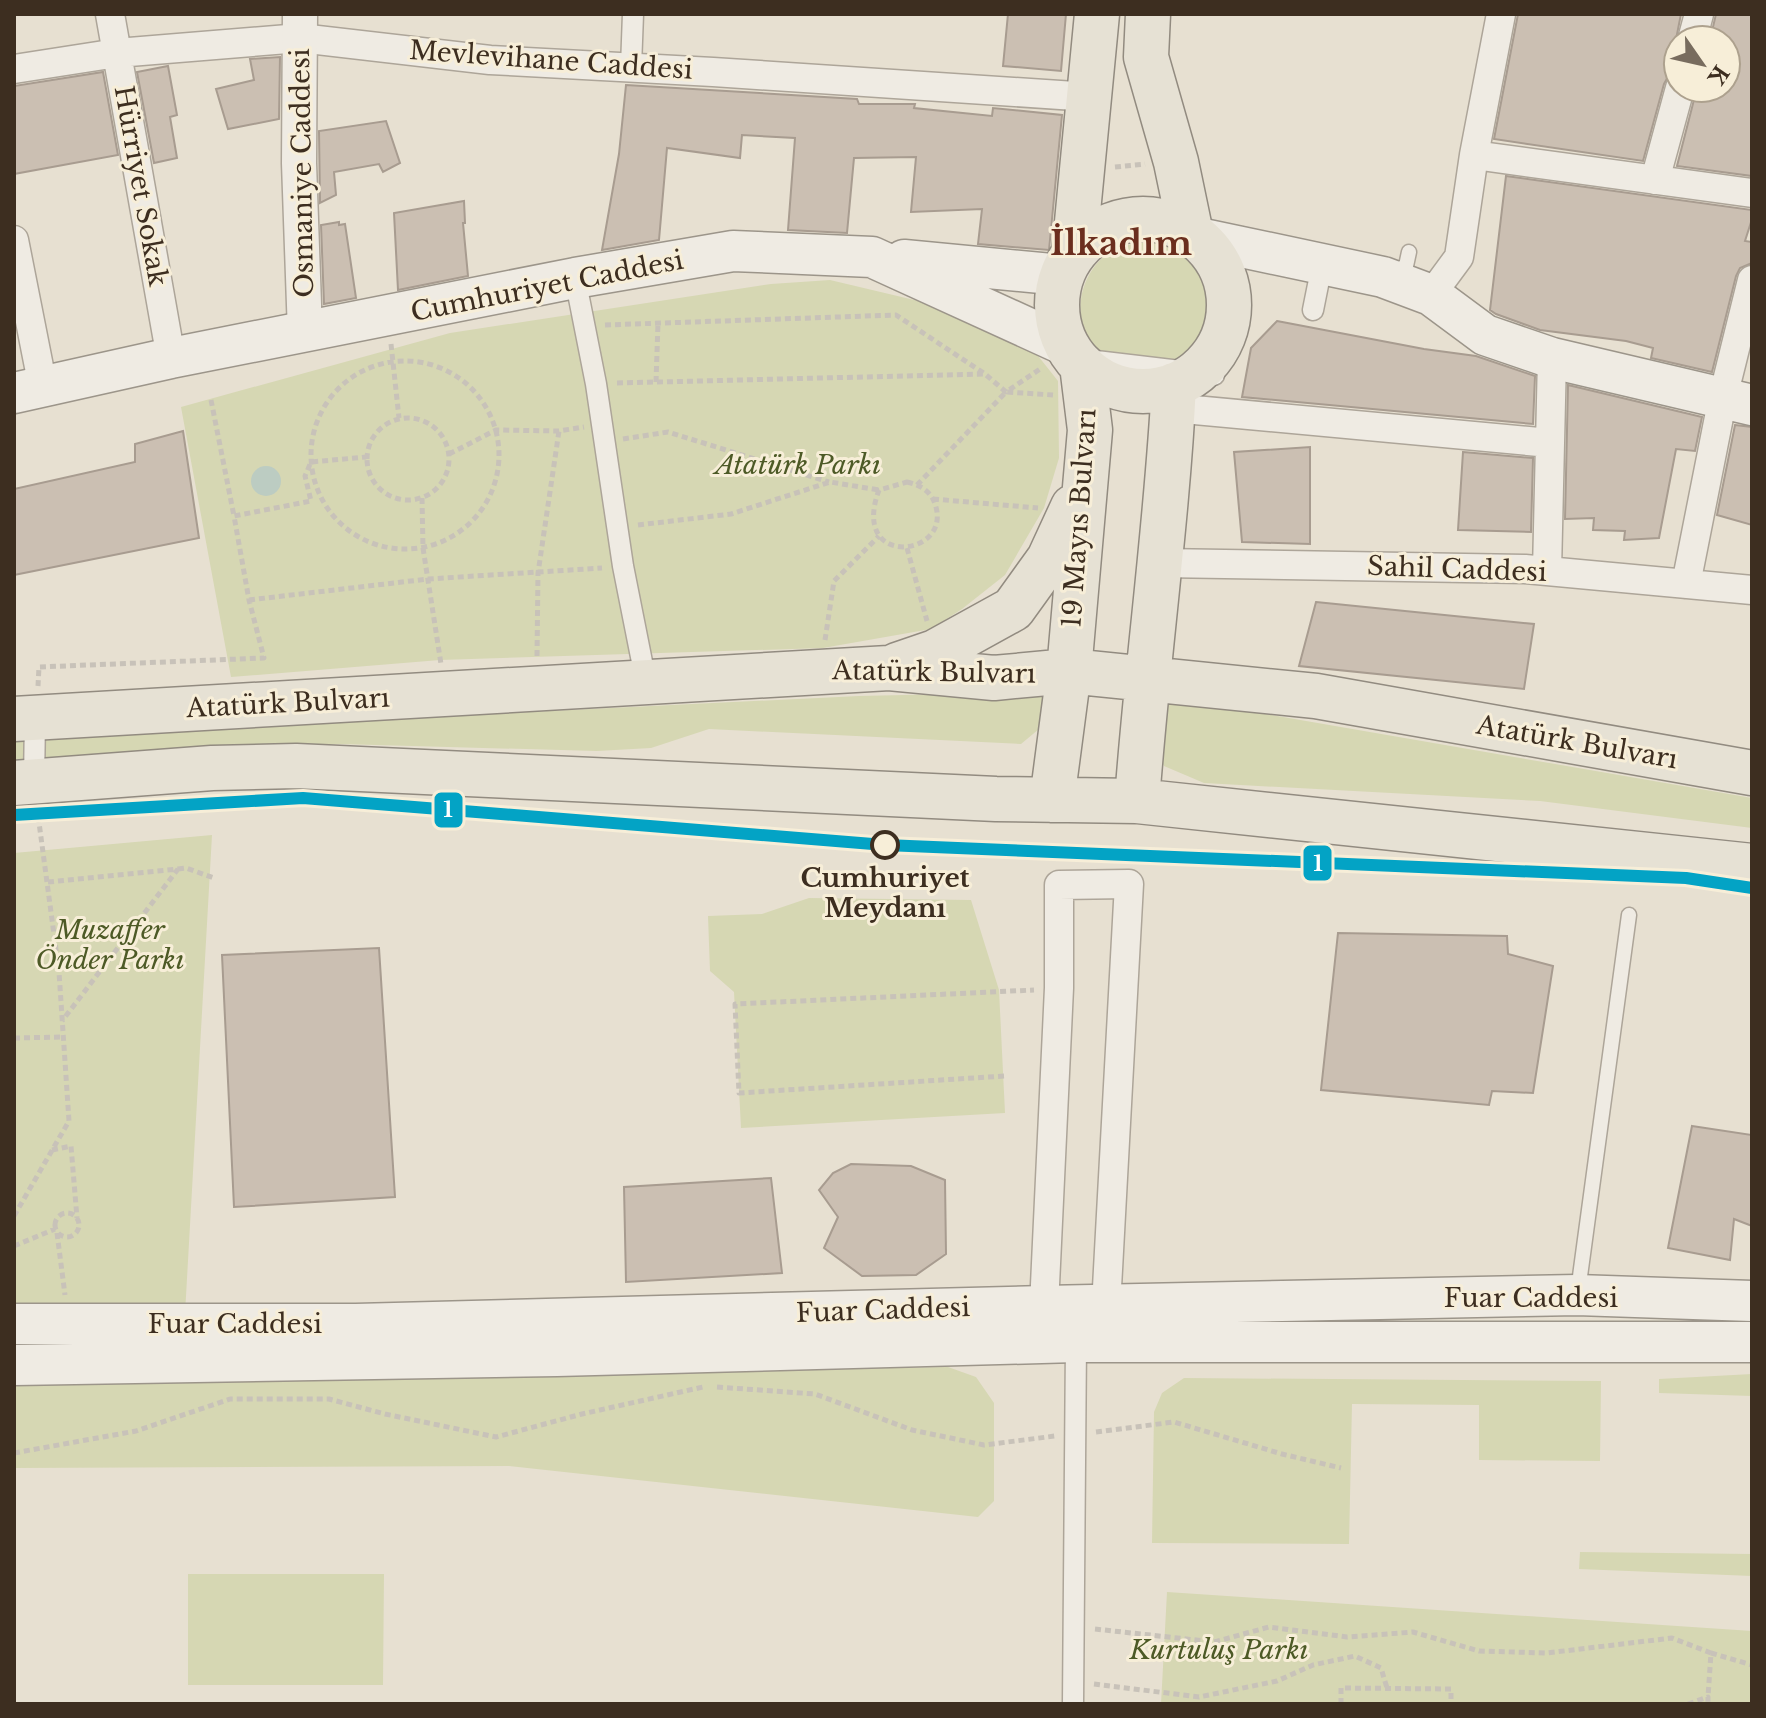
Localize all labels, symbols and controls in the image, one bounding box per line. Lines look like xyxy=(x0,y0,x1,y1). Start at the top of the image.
north arrow xyxy=(1662,24,1742,104)
street label: Mevlevihane Caddesi xyxy=(408,34,694,86)
street label: Osmaniye Caddesi xyxy=(284,48,320,298)
text: K xyxy=(1701,60,1734,91)
street label: Hürriyet Sokak xyxy=(108,83,174,289)
district label: İlkadım xyxy=(1050,222,1193,264)
street label: Cumhuriyet Caddesi xyxy=(408,244,686,328)
street label: 19 Mayıs Bulvarı xyxy=(1055,407,1103,629)
park label: Atatürk Parkı xyxy=(712,449,881,481)
street label: Sahil Caddesi xyxy=(1367,550,1548,588)
street label: Atatürk Bulvarı xyxy=(831,654,1036,690)
street label: Atatürk Bulvarı xyxy=(184,682,391,724)
street label: Atatürk Bulvarı xyxy=(1473,708,1680,775)
line badge: 1 xyxy=(433,791,464,829)
text: 1 xyxy=(443,796,453,823)
marker: Cumhuriyet Meydanı xyxy=(871,831,899,859)
line badge: 1 xyxy=(1302,844,1333,882)
text: 1 xyxy=(1313,850,1323,877)
place label: Cumhuriyet Meydanı xyxy=(800,862,970,924)
park label: Muzaffer Önder Parkı xyxy=(35,914,185,976)
street label: Fuar Caddesi xyxy=(1444,1282,1618,1314)
street label: Fuar Caddesi xyxy=(795,1291,971,1329)
street label: Fuar Caddesi xyxy=(148,1308,322,1340)
park label: Kurtuluş Parkı xyxy=(1129,1634,1308,1666)

